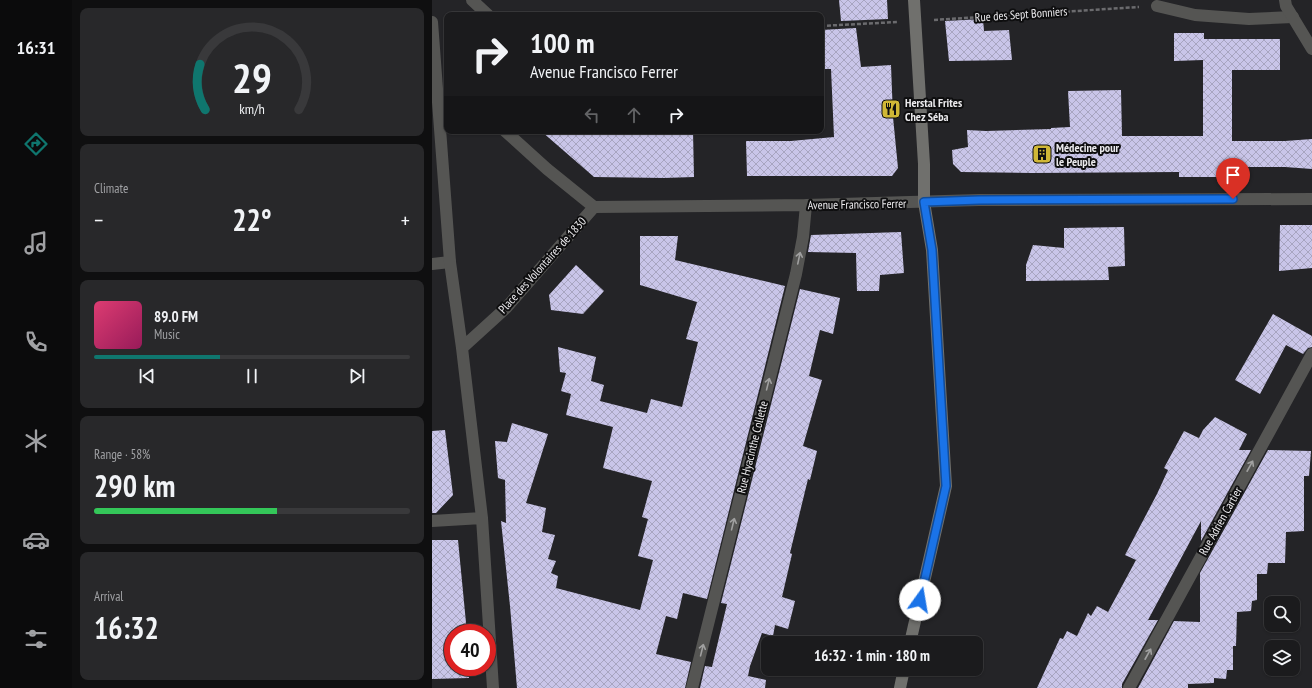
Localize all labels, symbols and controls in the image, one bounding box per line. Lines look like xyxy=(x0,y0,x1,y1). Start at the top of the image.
street label: Rue des Sept Bonniers xyxy=(974,3,1068,25)
text: 100 m xyxy=(530,24,594,61)
icon: right xyxy=(464,28,516,80)
text: 16:31 xyxy=(17,36,55,59)
text: 29 xyxy=(232,51,272,104)
text: Avenue Francisco Ferrer xyxy=(530,60,678,83)
place label: Herstal Frites Chez Séba xyxy=(905,95,962,124)
restaurant icon: Herstal Frites Chez Séba xyxy=(880,98,902,120)
text: km/h xyxy=(239,99,265,118)
icon: left xyxy=(581,104,603,126)
icon: ahead xyxy=(623,104,645,126)
icon: right xyxy=(665,104,687,126)
icon: directions xyxy=(22,130,50,158)
place label: Médecine pour le Peuple xyxy=(1056,140,1120,169)
building icon: Médecine pour le Peuple xyxy=(1031,143,1053,165)
pin xyxy=(1216,158,1250,199)
icon: arrive xyxy=(1222,164,1244,186)
text: Climate xyxy=(94,180,128,197)
street label: Avenue Francisco Ferrer xyxy=(808,196,907,212)
text: 22° xyxy=(232,200,272,239)
text: − xyxy=(94,206,103,234)
text: + xyxy=(401,206,410,234)
street label: Place des Volontaires de 1830 xyxy=(495,214,589,316)
icon: music xyxy=(22,229,50,257)
one-way arrow xyxy=(795,252,803,265)
text: 89.0 FM xyxy=(154,307,198,326)
text: Music xyxy=(154,326,180,343)
icon: phone xyxy=(22,328,50,356)
icon: previous xyxy=(136,365,158,387)
icon: pause xyxy=(241,365,263,387)
icon: next xyxy=(346,365,368,387)
one-way arrow xyxy=(765,378,772,391)
street label: Rue Hyacinthe Collette xyxy=(733,399,771,495)
icon: climate xyxy=(22,427,50,455)
text: Range · 58% xyxy=(94,446,150,463)
one-way arrow xyxy=(1247,460,1255,472)
text: 290 km xyxy=(94,466,175,505)
street label: Rue Adrien Cartier xyxy=(1195,484,1245,558)
one-way arrow xyxy=(730,518,737,531)
icon: car xyxy=(22,526,50,554)
position arrow xyxy=(899,579,941,621)
text: Arrival xyxy=(94,588,123,605)
map controls xyxy=(1264,596,1300,676)
button: search xyxy=(1264,596,1300,632)
text: 16:32 xyxy=(94,608,159,647)
speed limit sign: 40 xyxy=(444,624,496,676)
icon: filters xyxy=(22,625,50,653)
button: layers xyxy=(1264,640,1300,676)
one-way arrow xyxy=(698,644,706,657)
text: 16:32 · 1 min · 180 m xyxy=(814,646,930,665)
one-way arrow xyxy=(1144,648,1152,660)

